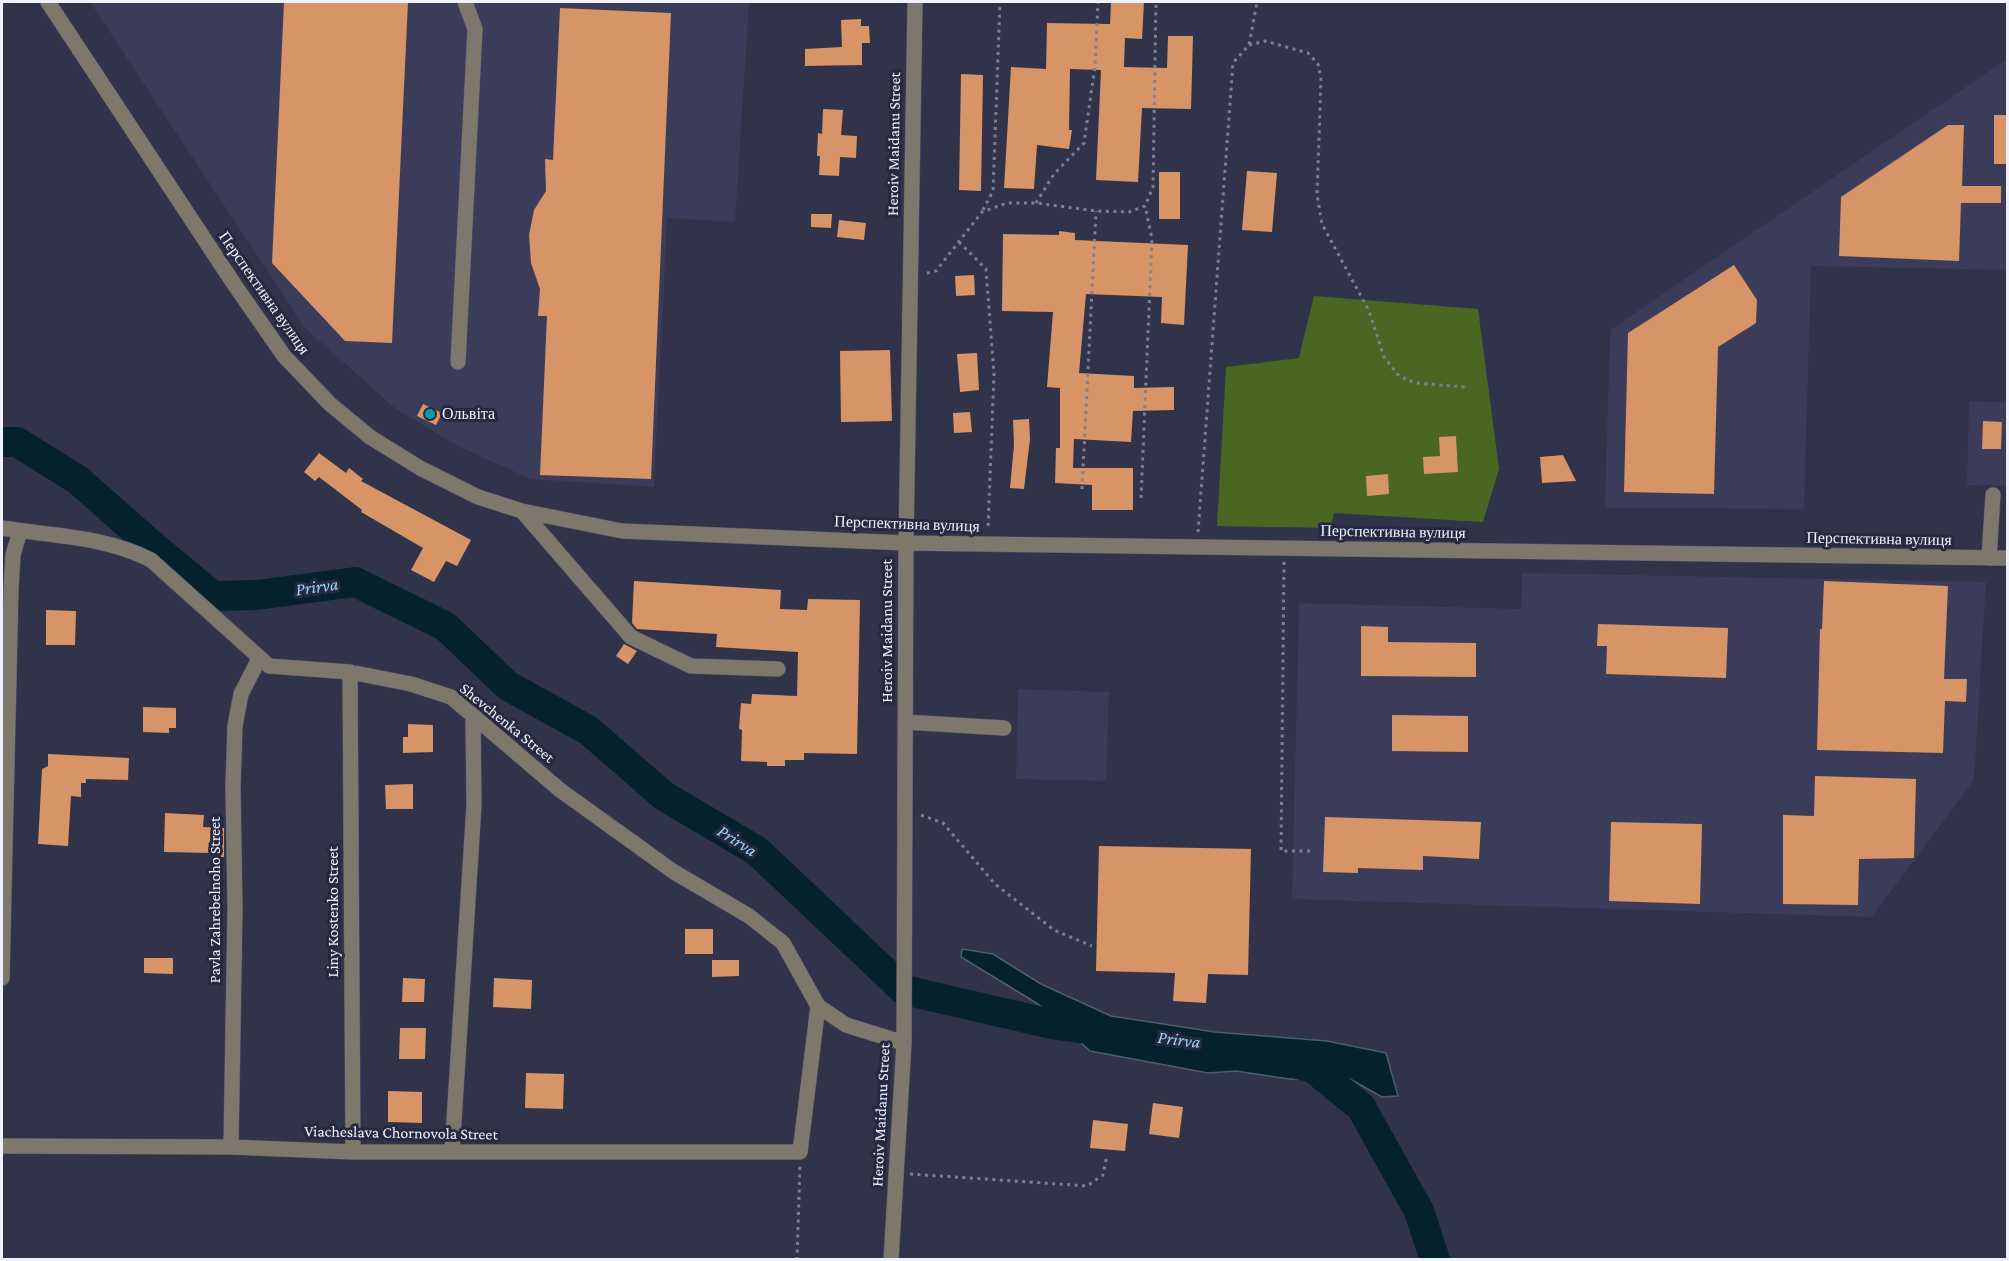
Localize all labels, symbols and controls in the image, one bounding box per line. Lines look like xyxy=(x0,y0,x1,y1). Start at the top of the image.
street label: Heroiv Maidanu Street xyxy=(883,72,905,216)
street label: Перспективна вулиця xyxy=(214,228,314,358)
place label: Ольвіта xyxy=(442,404,495,424)
marker: Ольвіта xyxy=(423,407,437,421)
street label: Перспективна вулиця xyxy=(834,512,980,536)
street label: Перспективна вулиця xyxy=(1320,521,1466,543)
street label: Перспективна вулиця xyxy=(1806,528,1952,550)
street label: Heroiv Maidanu Street xyxy=(877,559,897,703)
water label: Prirva xyxy=(294,573,340,601)
street label: Shevchenka Street xyxy=(456,679,558,767)
street label: Pavla Zahrebelnoho Street xyxy=(205,817,225,983)
water label: Prirva xyxy=(713,820,761,862)
street label: Liny Kostenko Street xyxy=(323,846,343,978)
water label: Prirva xyxy=(1156,1027,1202,1053)
street label: Heroiv Maidanu Street xyxy=(868,1043,894,1187)
street label: Viacheslava Chornovola Street xyxy=(304,1122,498,1144)

